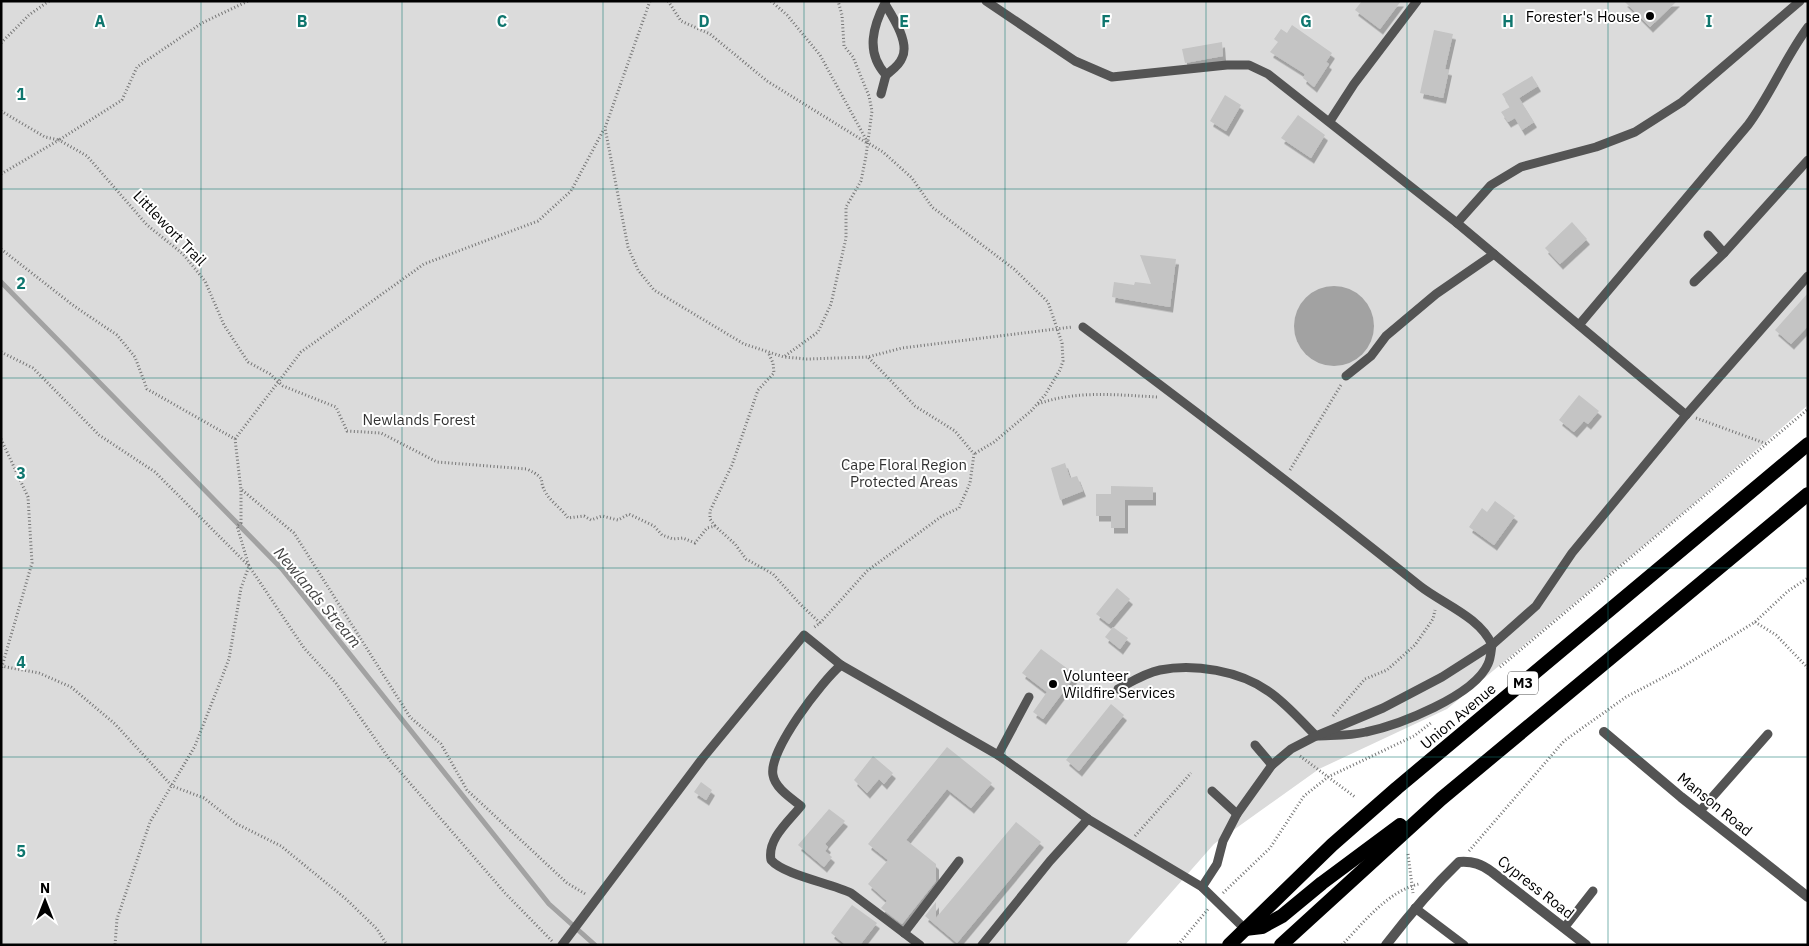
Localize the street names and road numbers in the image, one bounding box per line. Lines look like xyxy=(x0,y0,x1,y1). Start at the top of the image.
street label: Littlewort Trail xyxy=(129,186,211,270)
road number: M3 xyxy=(1508,671,1538,694)
street label: Union Avenue xyxy=(1416,679,1500,753)
street label: Manson Road xyxy=(1674,768,1756,840)
street label: Cypress Road xyxy=(1494,851,1578,923)

